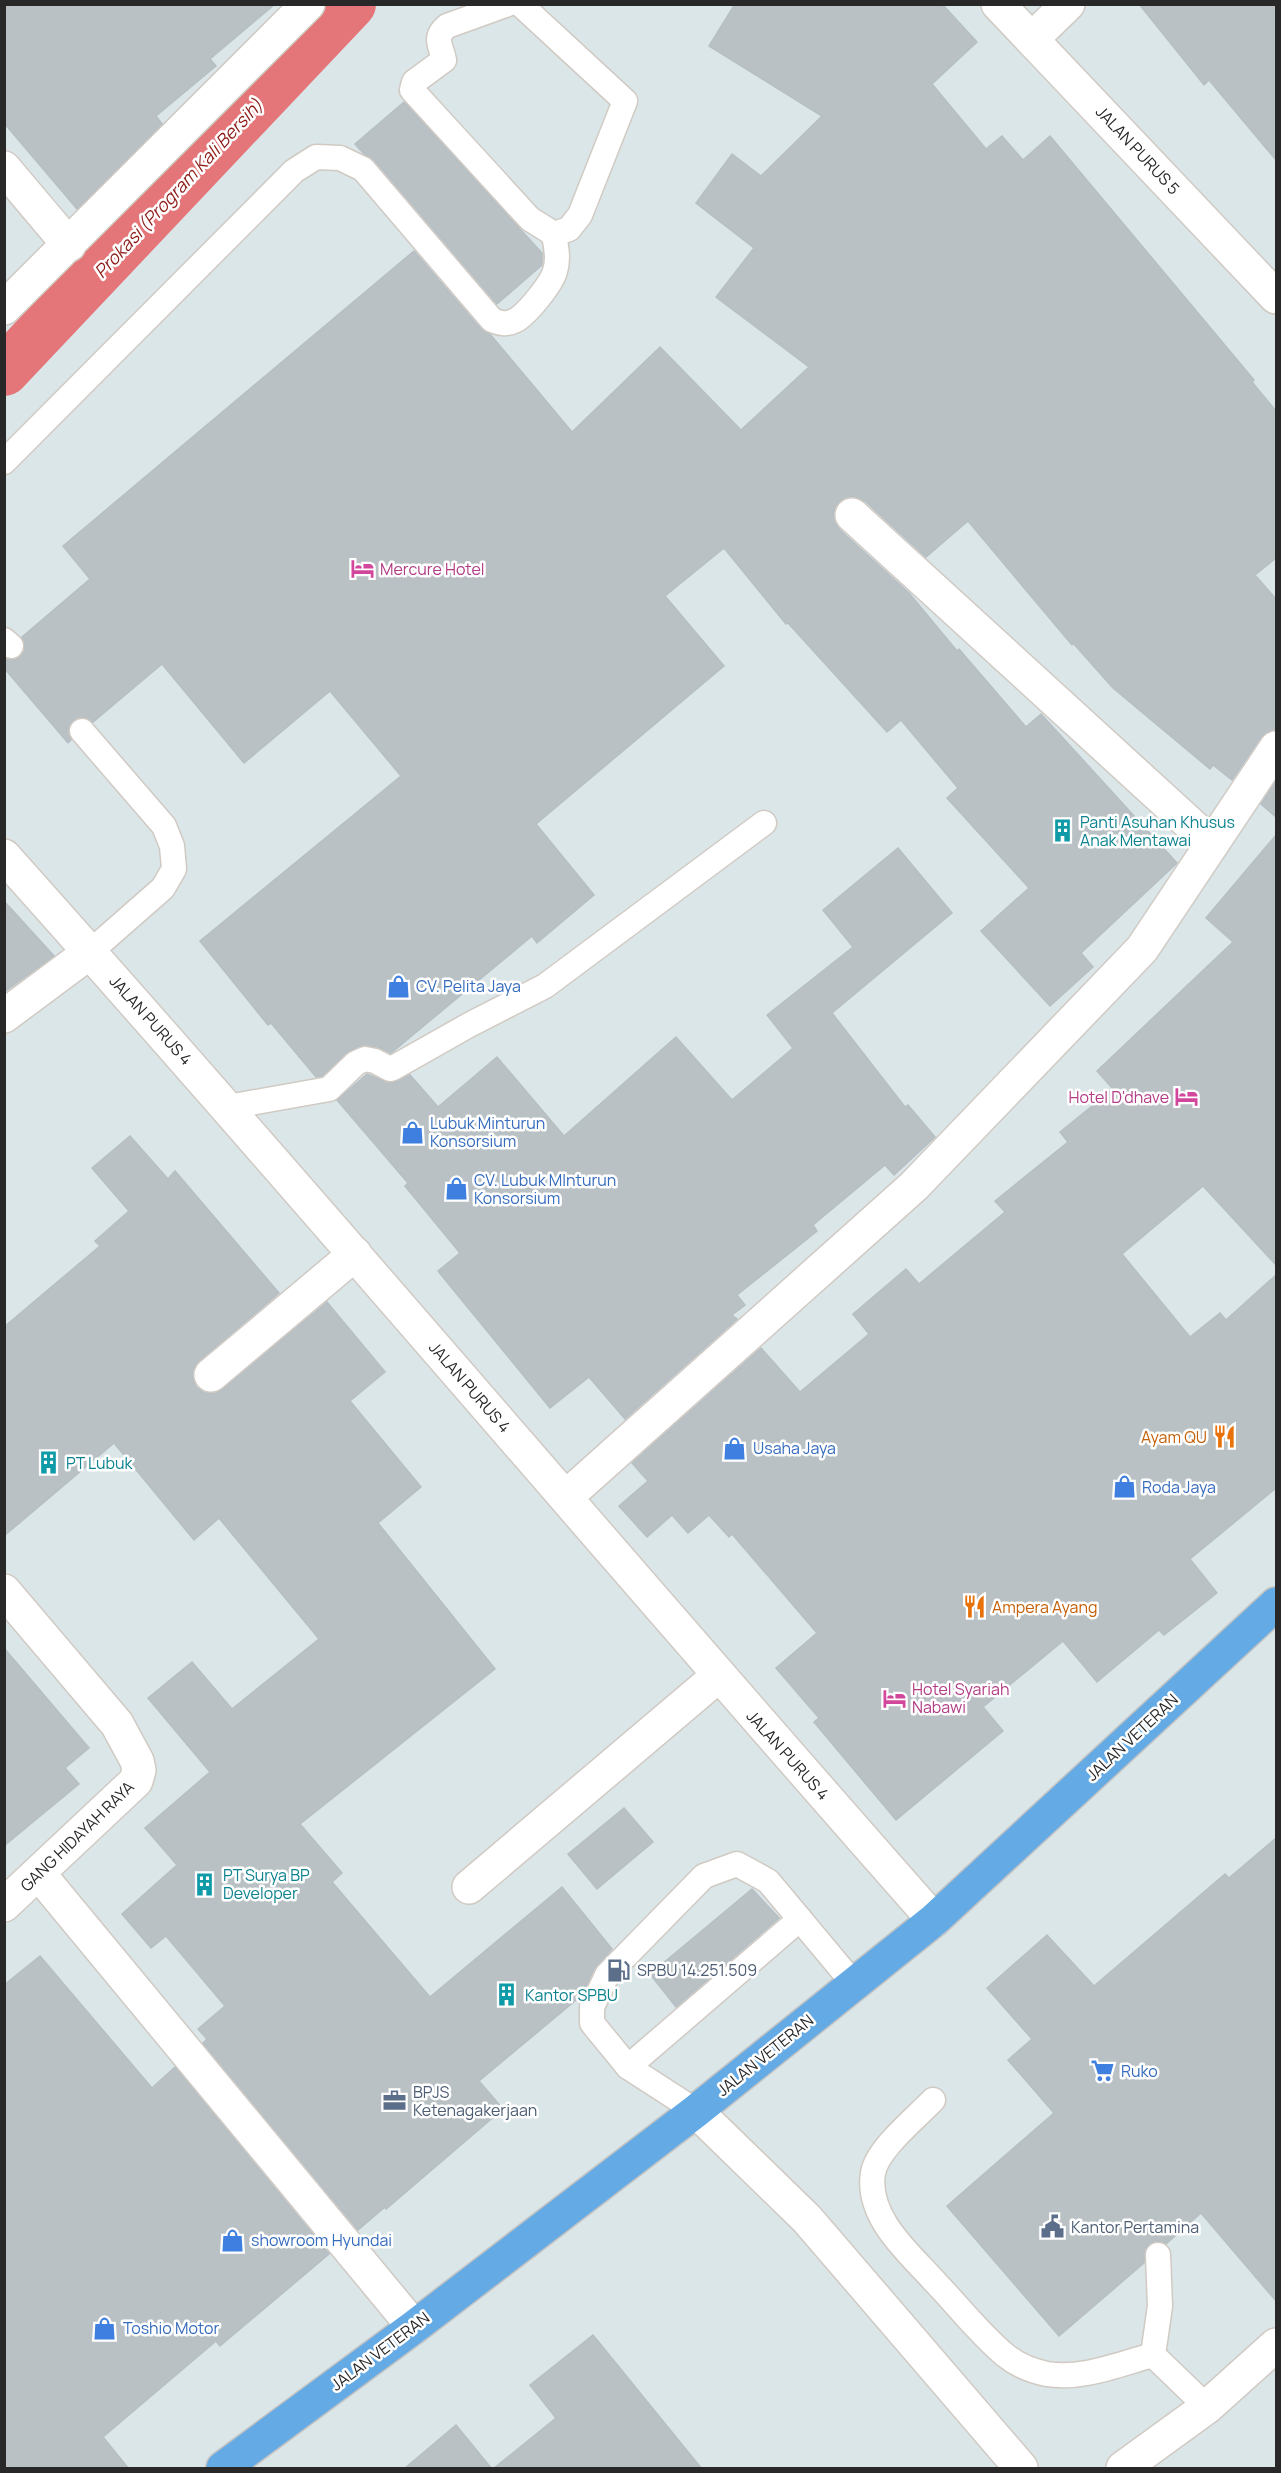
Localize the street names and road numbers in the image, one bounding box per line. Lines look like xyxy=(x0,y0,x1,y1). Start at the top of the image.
street label: JALAN PURUS 5 xyxy=(1091,101,1185,199)
street label: JALAN PURUS 4 xyxy=(105,970,197,1070)
street label: JALAN PURUS 4 xyxy=(424,1337,516,1437)
street label: JALAN VETERAN xyxy=(1081,1689,1183,1785)
street label: JALAN PURUS 4 xyxy=(742,1705,834,1805)
street label: GANG HIDAYAH RAYA xyxy=(15,1776,139,1896)
street label: JALAN VETERAN xyxy=(712,2009,818,2101)
street label: JALAN VETERAN xyxy=(326,2307,434,2395)

